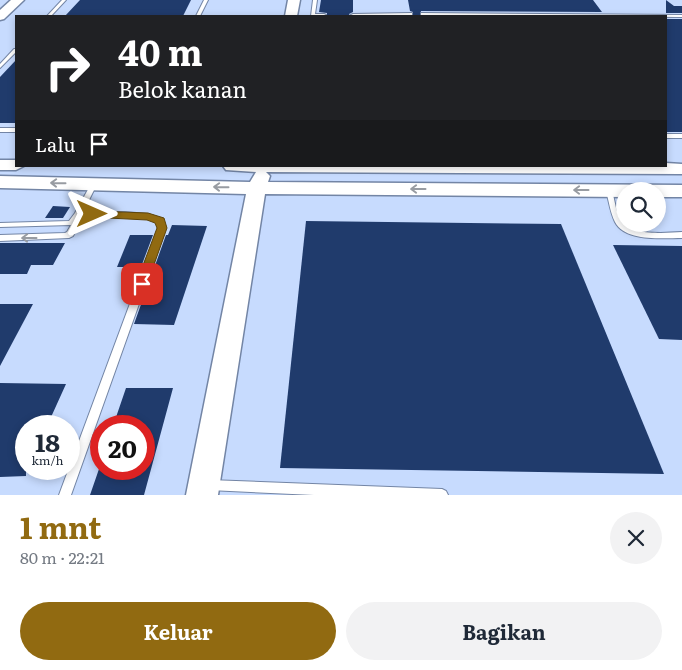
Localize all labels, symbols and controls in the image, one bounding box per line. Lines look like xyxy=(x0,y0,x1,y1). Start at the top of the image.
text: 40 m xyxy=(118,25,203,77)
icon: right xyxy=(35,35,100,100)
text: Belok kanan xyxy=(118,72,247,105)
text: Lalu xyxy=(35,130,75,158)
icon: arrive xyxy=(85,130,113,158)
one-way arrow xyxy=(51,179,67,188)
map controls xyxy=(616,182,666,232)
button: search xyxy=(616,182,666,232)
one-way arrow xyxy=(213,183,229,192)
one-way arrow xyxy=(411,184,427,194)
one-way arrow xyxy=(573,185,590,195)
position arrow xyxy=(65,187,117,239)
one-way arrow xyxy=(21,233,38,243)
pin xyxy=(121,263,163,305)
icon: arrive xyxy=(128,270,156,298)
speed limit sign: 20 xyxy=(90,415,155,480)
text: 18 xyxy=(35,423,60,460)
text: km/h xyxy=(32,451,63,469)
text: 1 mnt xyxy=(20,504,101,548)
button: close xyxy=(610,512,662,564)
text: 80 m · 22:21 xyxy=(20,545,105,569)
button: Keluar xyxy=(20,602,336,660)
button: Bagikan xyxy=(346,602,662,660)

